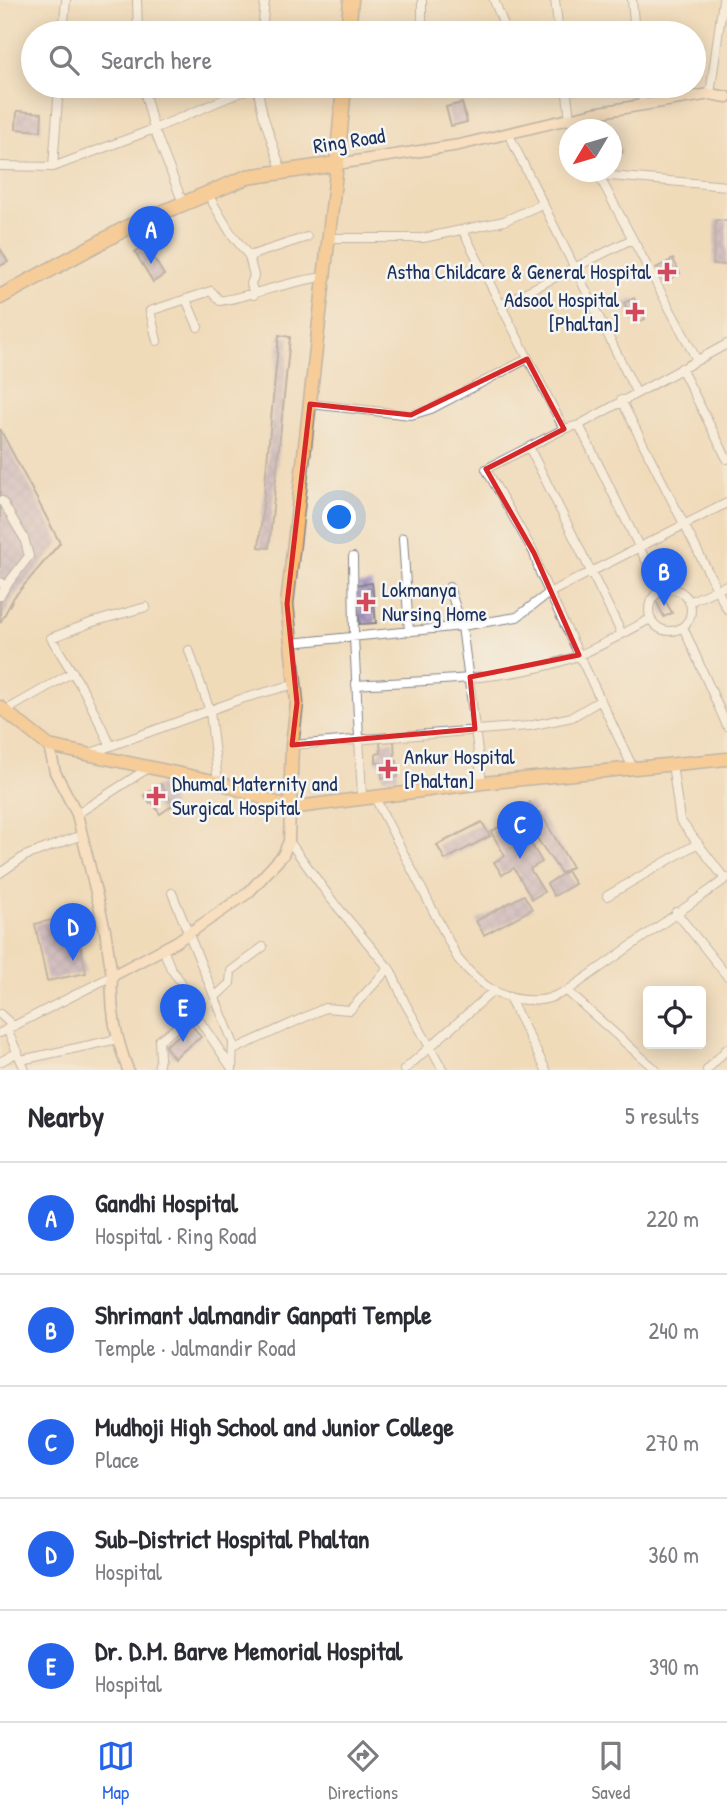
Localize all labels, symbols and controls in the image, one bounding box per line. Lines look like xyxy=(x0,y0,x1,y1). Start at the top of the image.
search box xyxy=(21,21,706,98)
icon: search xyxy=(45,41,83,79)
text: Search here xyxy=(101,42,212,77)
north arrow xyxy=(559,119,622,182)
street label: Ring Road xyxy=(311,121,387,160)
pin: A xyxy=(128,206,174,264)
place label: Astha Childcare & General Hospital xyxy=(387,257,651,286)
marker: Astha Childcare & General Hospital xyxy=(657,262,677,282)
place label: Adsool Hospital [Phaltan] xyxy=(504,285,619,338)
marker: Adsool Hospital [Phaltan] xyxy=(625,302,645,322)
your location xyxy=(322,500,356,534)
pin: B xyxy=(641,548,687,606)
place label: Lokmanya Nursing Home xyxy=(382,575,487,628)
marker: Lokmanya Nursing Home xyxy=(356,592,376,612)
place label: Ankur Hospital [Phaltan] xyxy=(404,742,515,795)
marker: Ankur Hospital [Phaltan] xyxy=(378,759,398,779)
place label: Dhumal Maternity and Surgical Hospital xyxy=(172,769,338,822)
marker: Dhumal Maternity and Surgical Hospital xyxy=(146,786,166,806)
pin: C xyxy=(497,801,543,859)
pin: D xyxy=(50,903,96,961)
pin: E xyxy=(160,984,206,1042)
map controls xyxy=(643,986,706,1049)
button: locate xyxy=(643,986,706,1049)
text: Nearby xyxy=(28,1096,104,1136)
text: 5 results xyxy=(625,1100,699,1131)
text: Gandhi Hospital xyxy=(95,1185,238,1220)
text: A xyxy=(45,1203,57,1234)
text: 220 m xyxy=(646,1203,699,1234)
text: Hospital · Ring Road xyxy=(95,1220,256,1251)
text: Shrimant Jalmandir Ganpati Temple xyxy=(95,1297,432,1332)
text: B xyxy=(45,1315,57,1346)
text: 240 m xyxy=(648,1315,699,1346)
text: Temple · Jalmandir Road xyxy=(95,1332,296,1363)
text: Mudhoji High School and Junior College xyxy=(95,1409,454,1444)
text: C xyxy=(45,1427,57,1458)
text: 270 m xyxy=(646,1427,699,1458)
text: Place xyxy=(95,1444,139,1475)
text: Sub-District Hospital Phaltan xyxy=(95,1521,370,1556)
text: D xyxy=(46,1539,56,1570)
text: 360 m xyxy=(648,1539,699,1570)
text: Hospital xyxy=(95,1556,162,1587)
text: Dr. D.M. Barve Memorial Hospital xyxy=(95,1633,403,1668)
text: E xyxy=(46,1651,56,1682)
text: 390 m xyxy=(649,1651,699,1682)
text: Hospital xyxy=(95,1668,162,1699)
tab: Map xyxy=(97,1737,135,1805)
tab: Directions xyxy=(328,1737,398,1805)
tab: Saved xyxy=(592,1737,630,1805)

